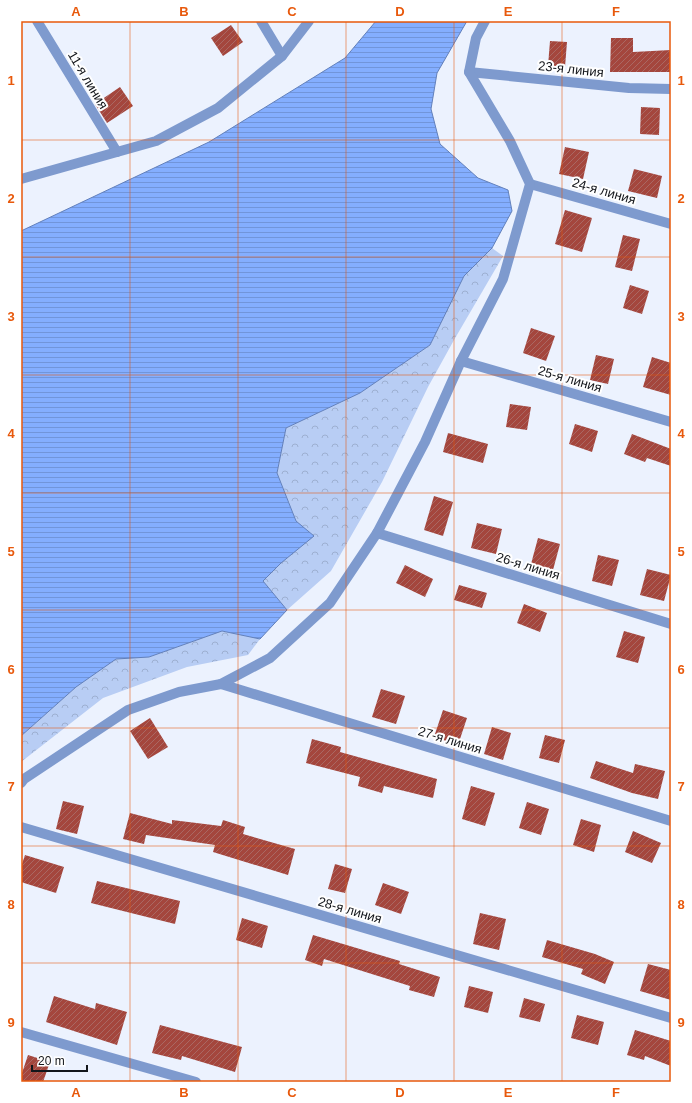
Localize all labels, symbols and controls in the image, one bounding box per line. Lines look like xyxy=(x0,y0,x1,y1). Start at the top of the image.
text: A xyxy=(71,4,81,19)
text: B xyxy=(179,4,189,19)
text: C xyxy=(287,4,297,19)
text: D xyxy=(395,4,405,19)
text: E xyxy=(504,4,513,19)
text: F xyxy=(612,4,620,19)
street label: 11-я линия xyxy=(65,48,111,112)
street label: 23-я линия xyxy=(538,58,604,80)
text: 1 xyxy=(7,73,15,88)
text: 1 xyxy=(677,73,685,88)
street label: 24-я линия xyxy=(570,175,638,207)
text: 2 xyxy=(7,191,15,206)
text: 2 xyxy=(677,191,685,206)
text: 3 xyxy=(7,309,15,324)
text: 3 xyxy=(677,309,685,324)
street label: 25-я линия xyxy=(536,363,604,395)
text: 4 xyxy=(7,426,15,441)
text: 4 xyxy=(677,426,685,441)
text: 5 xyxy=(7,544,15,559)
text: 5 xyxy=(677,544,685,559)
street label: 26-я линия xyxy=(494,549,562,583)
text: 6 xyxy=(7,662,15,677)
text: 6 xyxy=(677,662,685,677)
street label: 27-я линия xyxy=(416,723,484,757)
text: 7 xyxy=(7,779,15,794)
text: 7 xyxy=(677,779,685,794)
street label: 28-я линия xyxy=(316,894,384,926)
text: 8 xyxy=(7,897,15,912)
text: 8 xyxy=(677,897,685,912)
text: 9 xyxy=(7,1015,15,1030)
text: 9 xyxy=(677,1015,685,1030)
scale bar xyxy=(32,1047,87,1073)
text: 20 m xyxy=(38,1054,65,1068)
text: A xyxy=(71,1085,81,1100)
text: B xyxy=(179,1085,189,1100)
text: C xyxy=(287,1085,297,1100)
text: D xyxy=(395,1085,405,1100)
text: E xyxy=(504,1085,513,1100)
text: F xyxy=(612,1085,620,1100)

